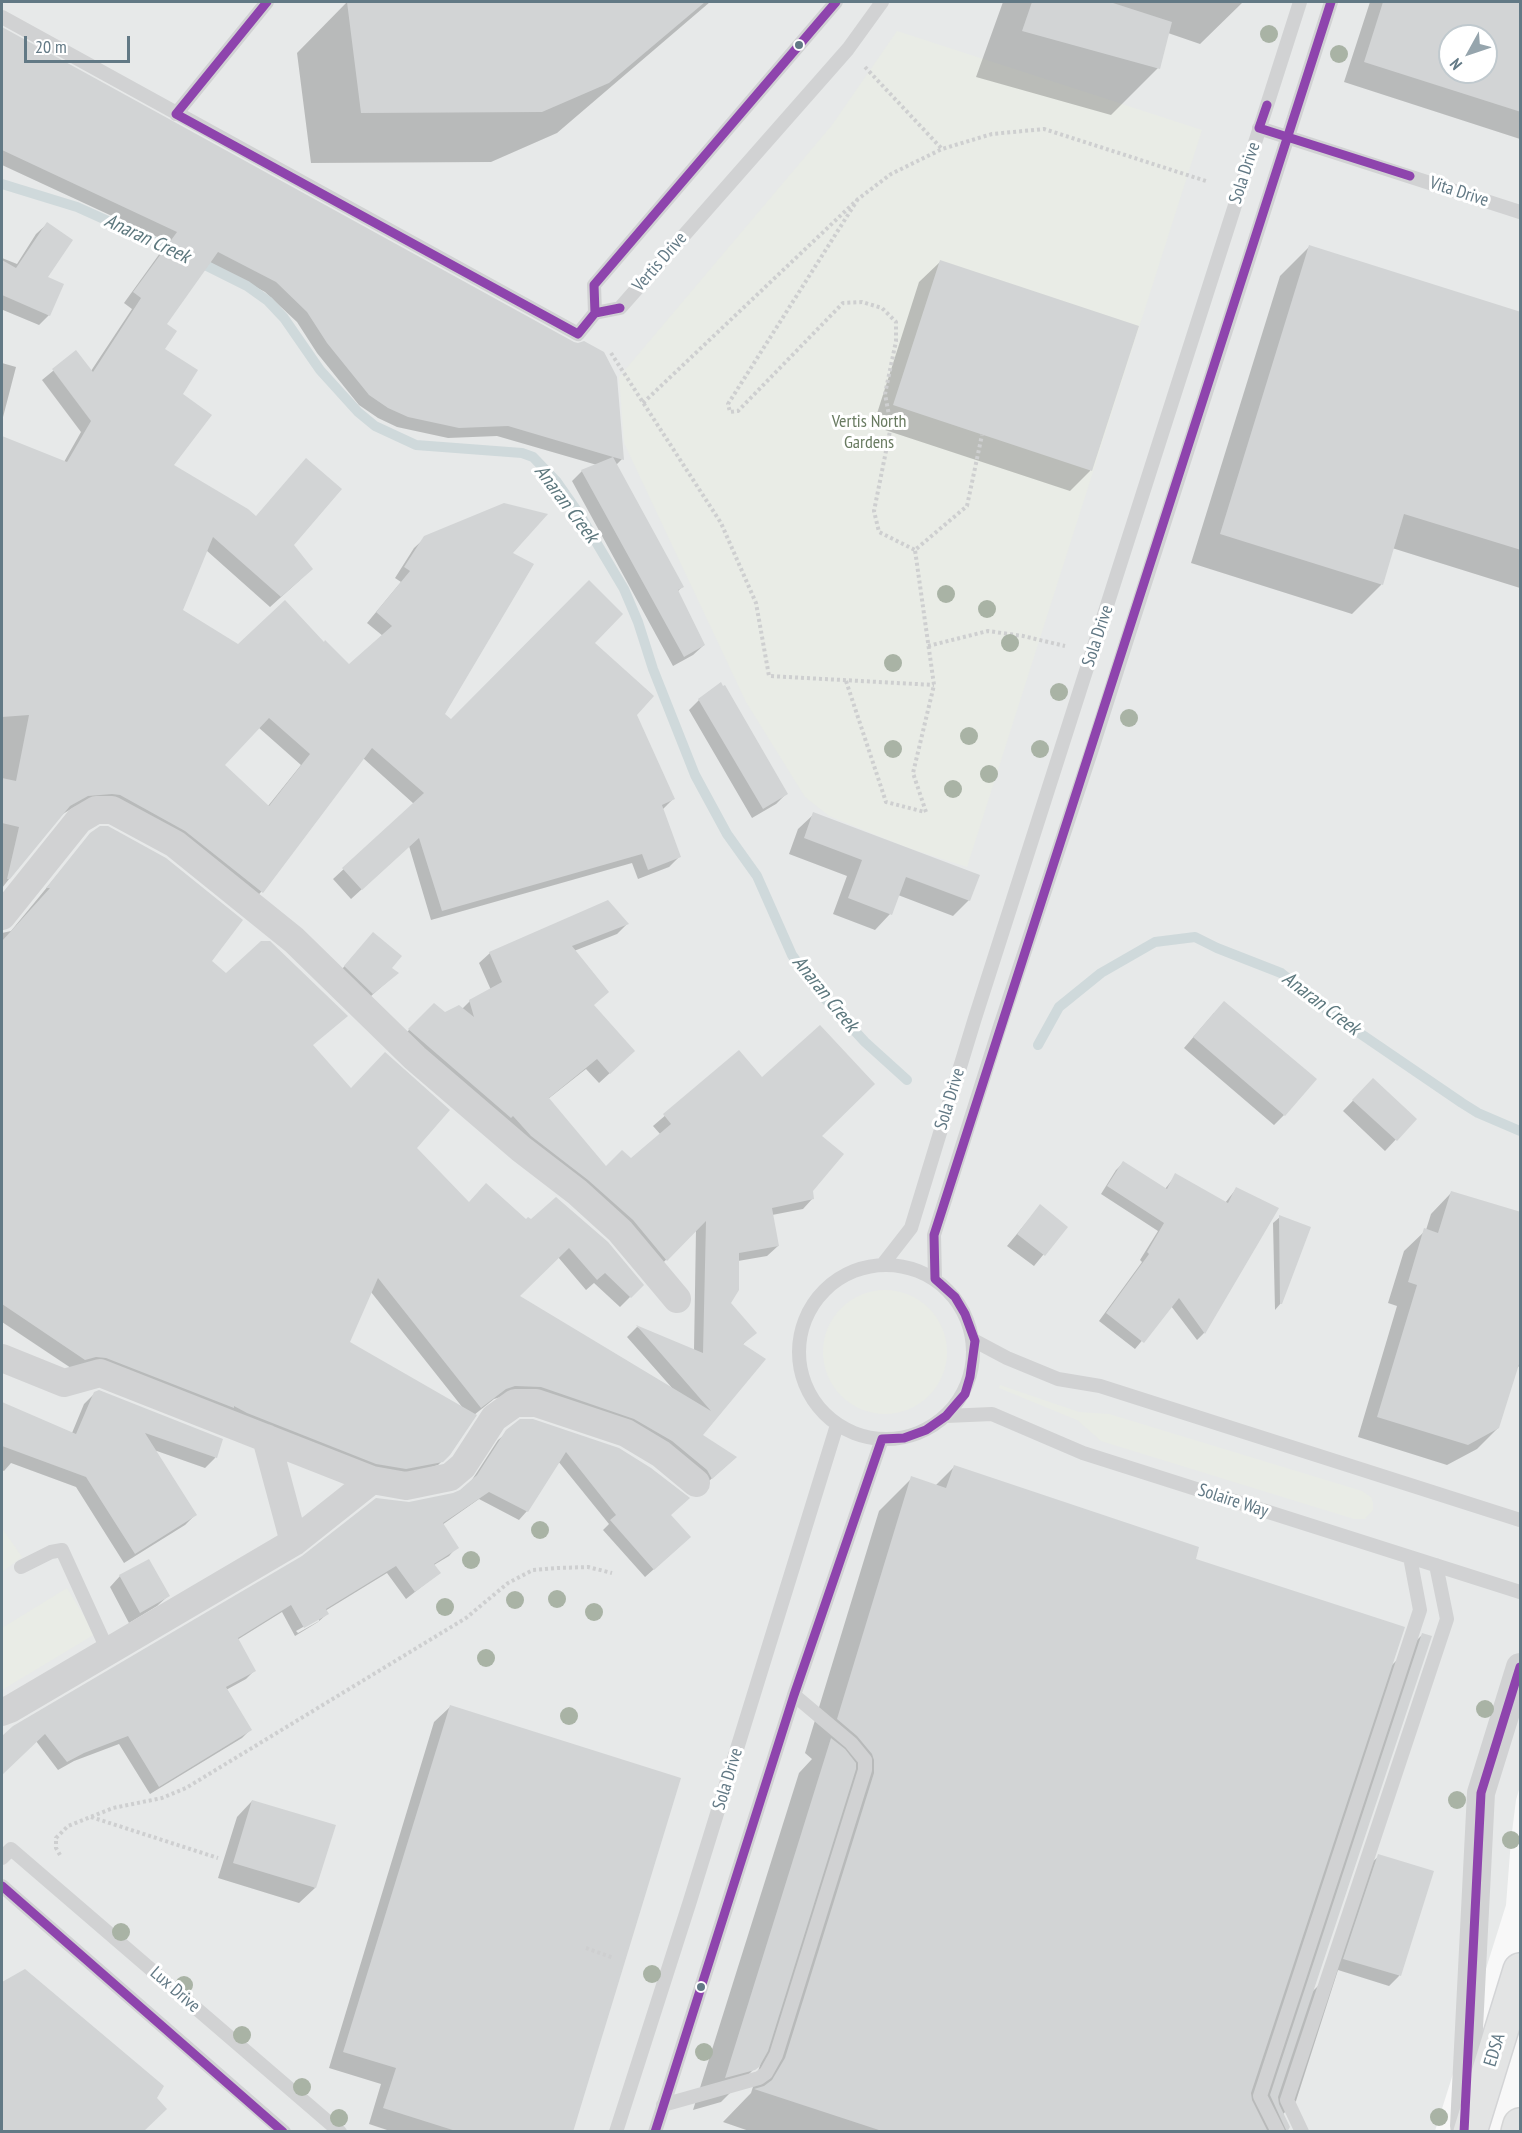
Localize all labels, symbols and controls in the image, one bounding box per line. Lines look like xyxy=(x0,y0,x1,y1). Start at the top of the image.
scale bar xyxy=(27,24,134,62)
north arrow xyxy=(1438,24,1498,84)
text: 20 m xyxy=(35,35,67,58)
unlabelled marker xyxy=(793,39,805,51)
text: N xyxy=(1445,55,1466,74)
street label: Sola Drive xyxy=(1225,140,1265,206)
street label: Vita Drive xyxy=(1427,172,1491,212)
water label: Anaran Creek xyxy=(101,209,193,269)
street label: Vertis Drive xyxy=(628,228,692,296)
park label: Vertis North Gardens xyxy=(832,411,906,454)
water label: Anaran Creek xyxy=(529,460,603,548)
street label: Sola Drive xyxy=(1078,603,1118,669)
water label: Anaran Creek xyxy=(787,951,863,1037)
water label: Anaran Creek xyxy=(1277,967,1365,1041)
street label: Sola Drive xyxy=(930,1066,970,1132)
street label: Solaire Way xyxy=(1195,1480,1271,1522)
street label: Sola Drive xyxy=(708,1746,748,1812)
street label: Lux Drive xyxy=(146,1963,204,2017)
unlabelled marker xyxy=(695,1981,707,1993)
street label: EDSA xyxy=(1480,2031,1510,2069)

